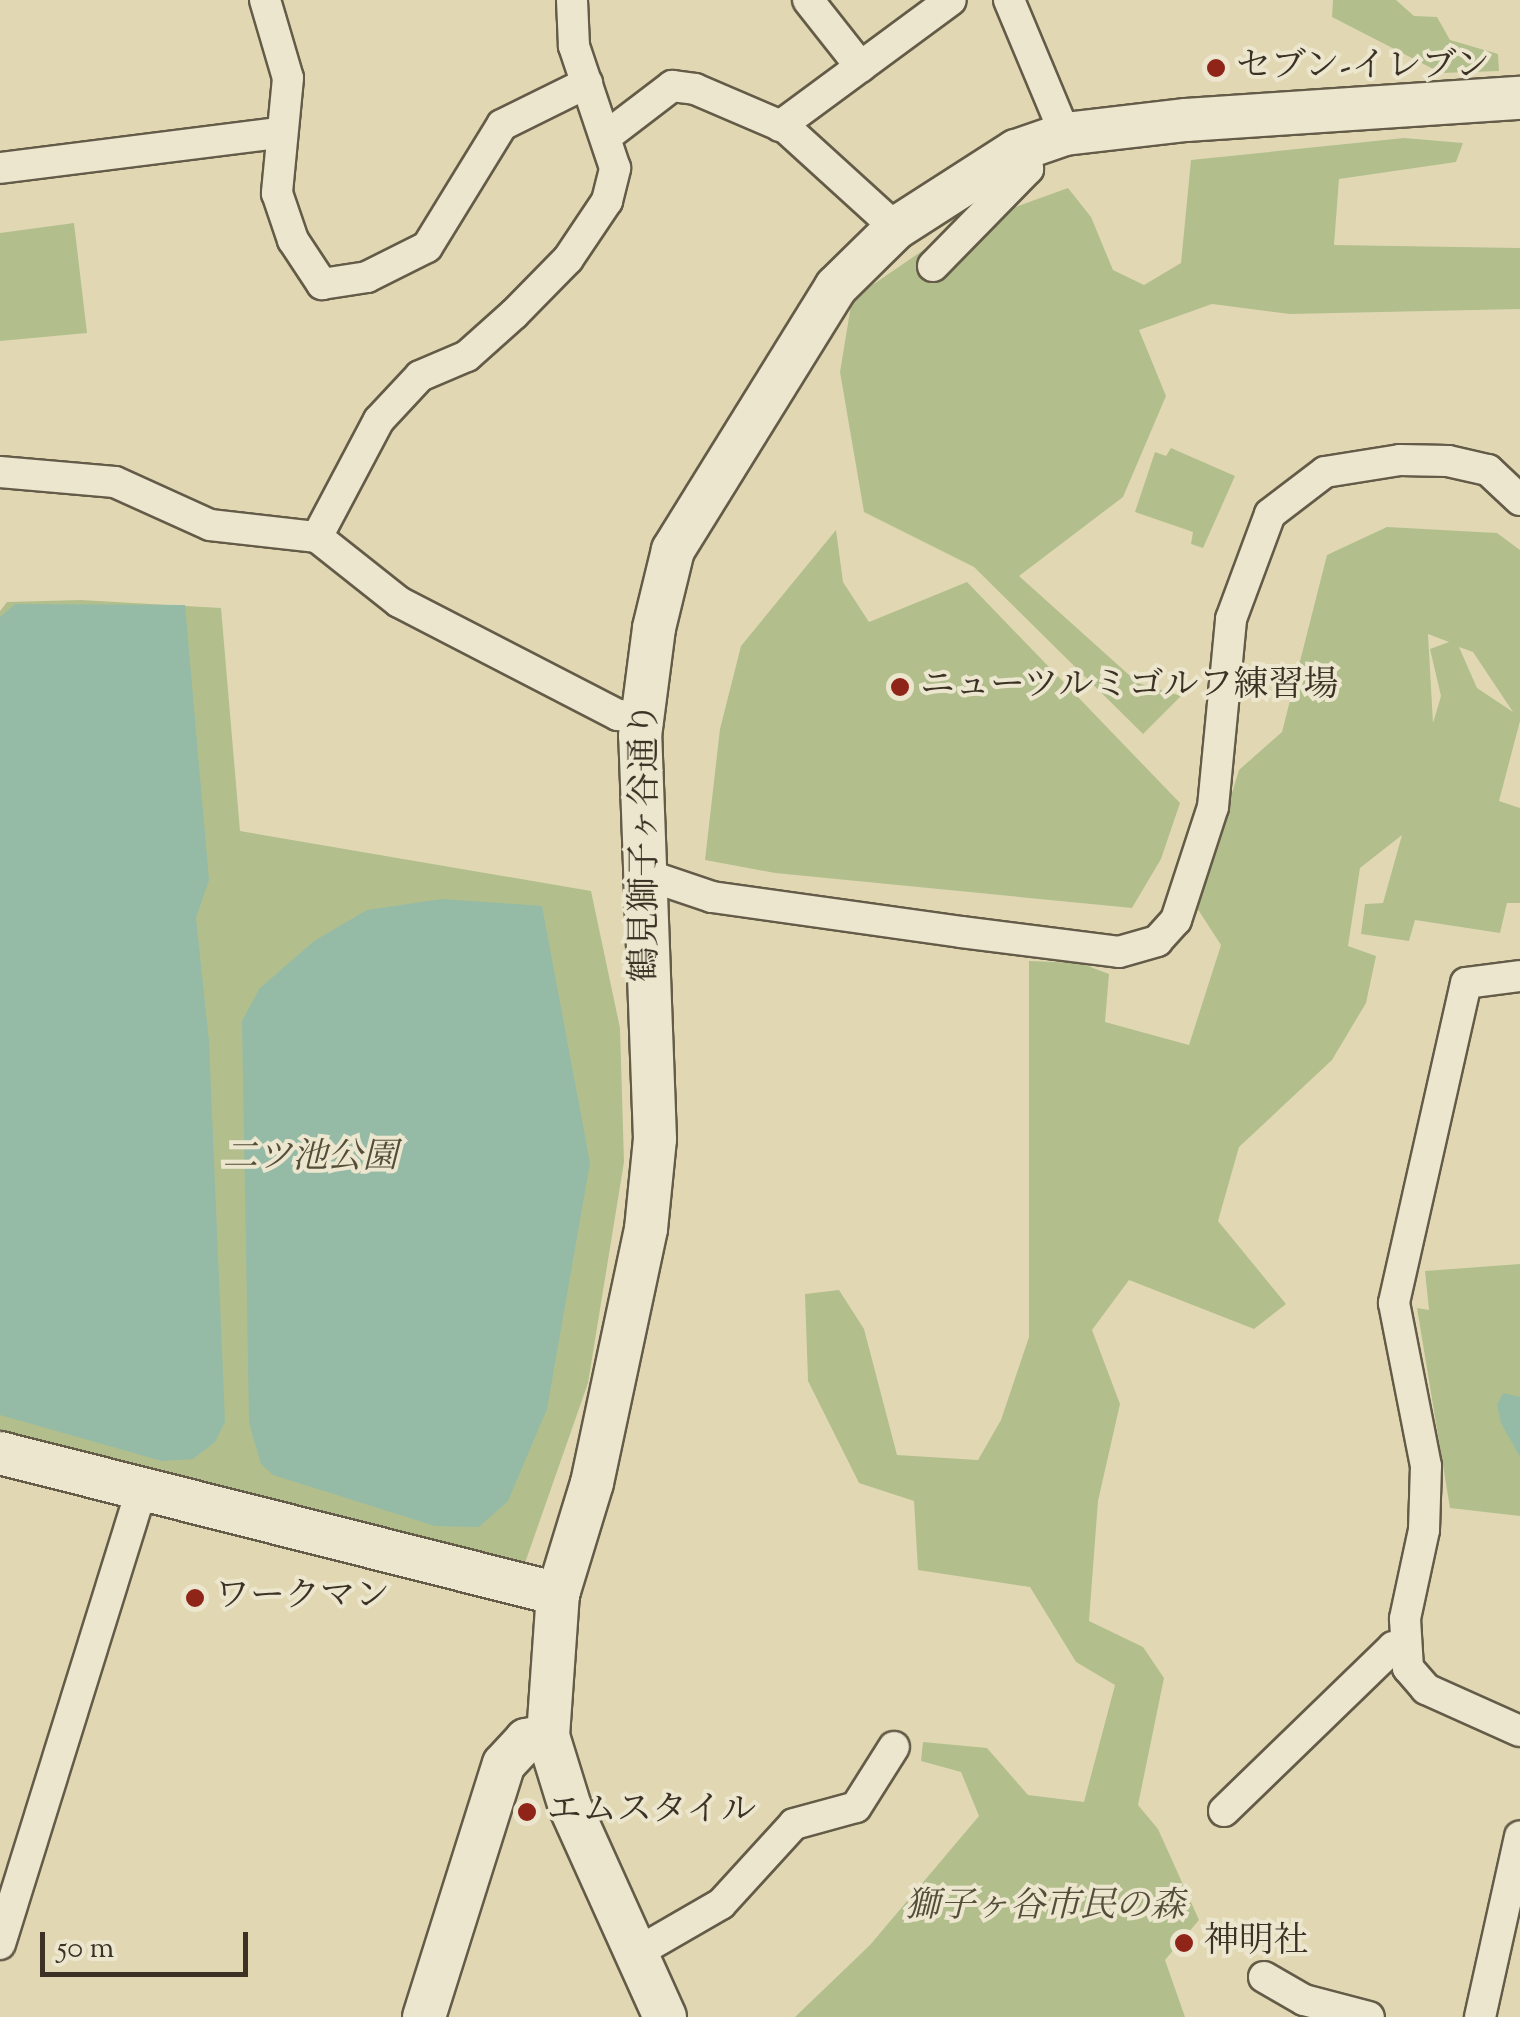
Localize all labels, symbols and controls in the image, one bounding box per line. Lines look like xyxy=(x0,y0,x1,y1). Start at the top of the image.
place label: セブン-イレブン xyxy=(1236,47,1493,89)
marker: セブン-イレブン xyxy=(1205,57,1227,79)
place label: ニューツルミゴルフ練習場 xyxy=(920,666,1340,708)
marker: ニューツルミゴルフ練習場 xyxy=(889,676,911,698)
street label: 鶴見獅子ヶ谷通り xyxy=(626,702,668,982)
park label: 二ツ池公園 xyxy=(223,1138,397,1180)
place label: ワークマン xyxy=(215,1577,390,1619)
marker: ワークマン xyxy=(184,1587,206,1609)
place label: エムスタイル xyxy=(547,1791,757,1833)
marker: エムスタイル xyxy=(516,1801,538,1823)
park label: 獅子ヶ谷市民の森 xyxy=(905,1887,1185,1929)
scale bar xyxy=(45,1912,252,1974)
place label: 神明社 xyxy=(1204,1922,1309,1964)
text: 50 m xyxy=(57,1928,114,1971)
marker: 神明社 xyxy=(1173,1932,1195,1954)

